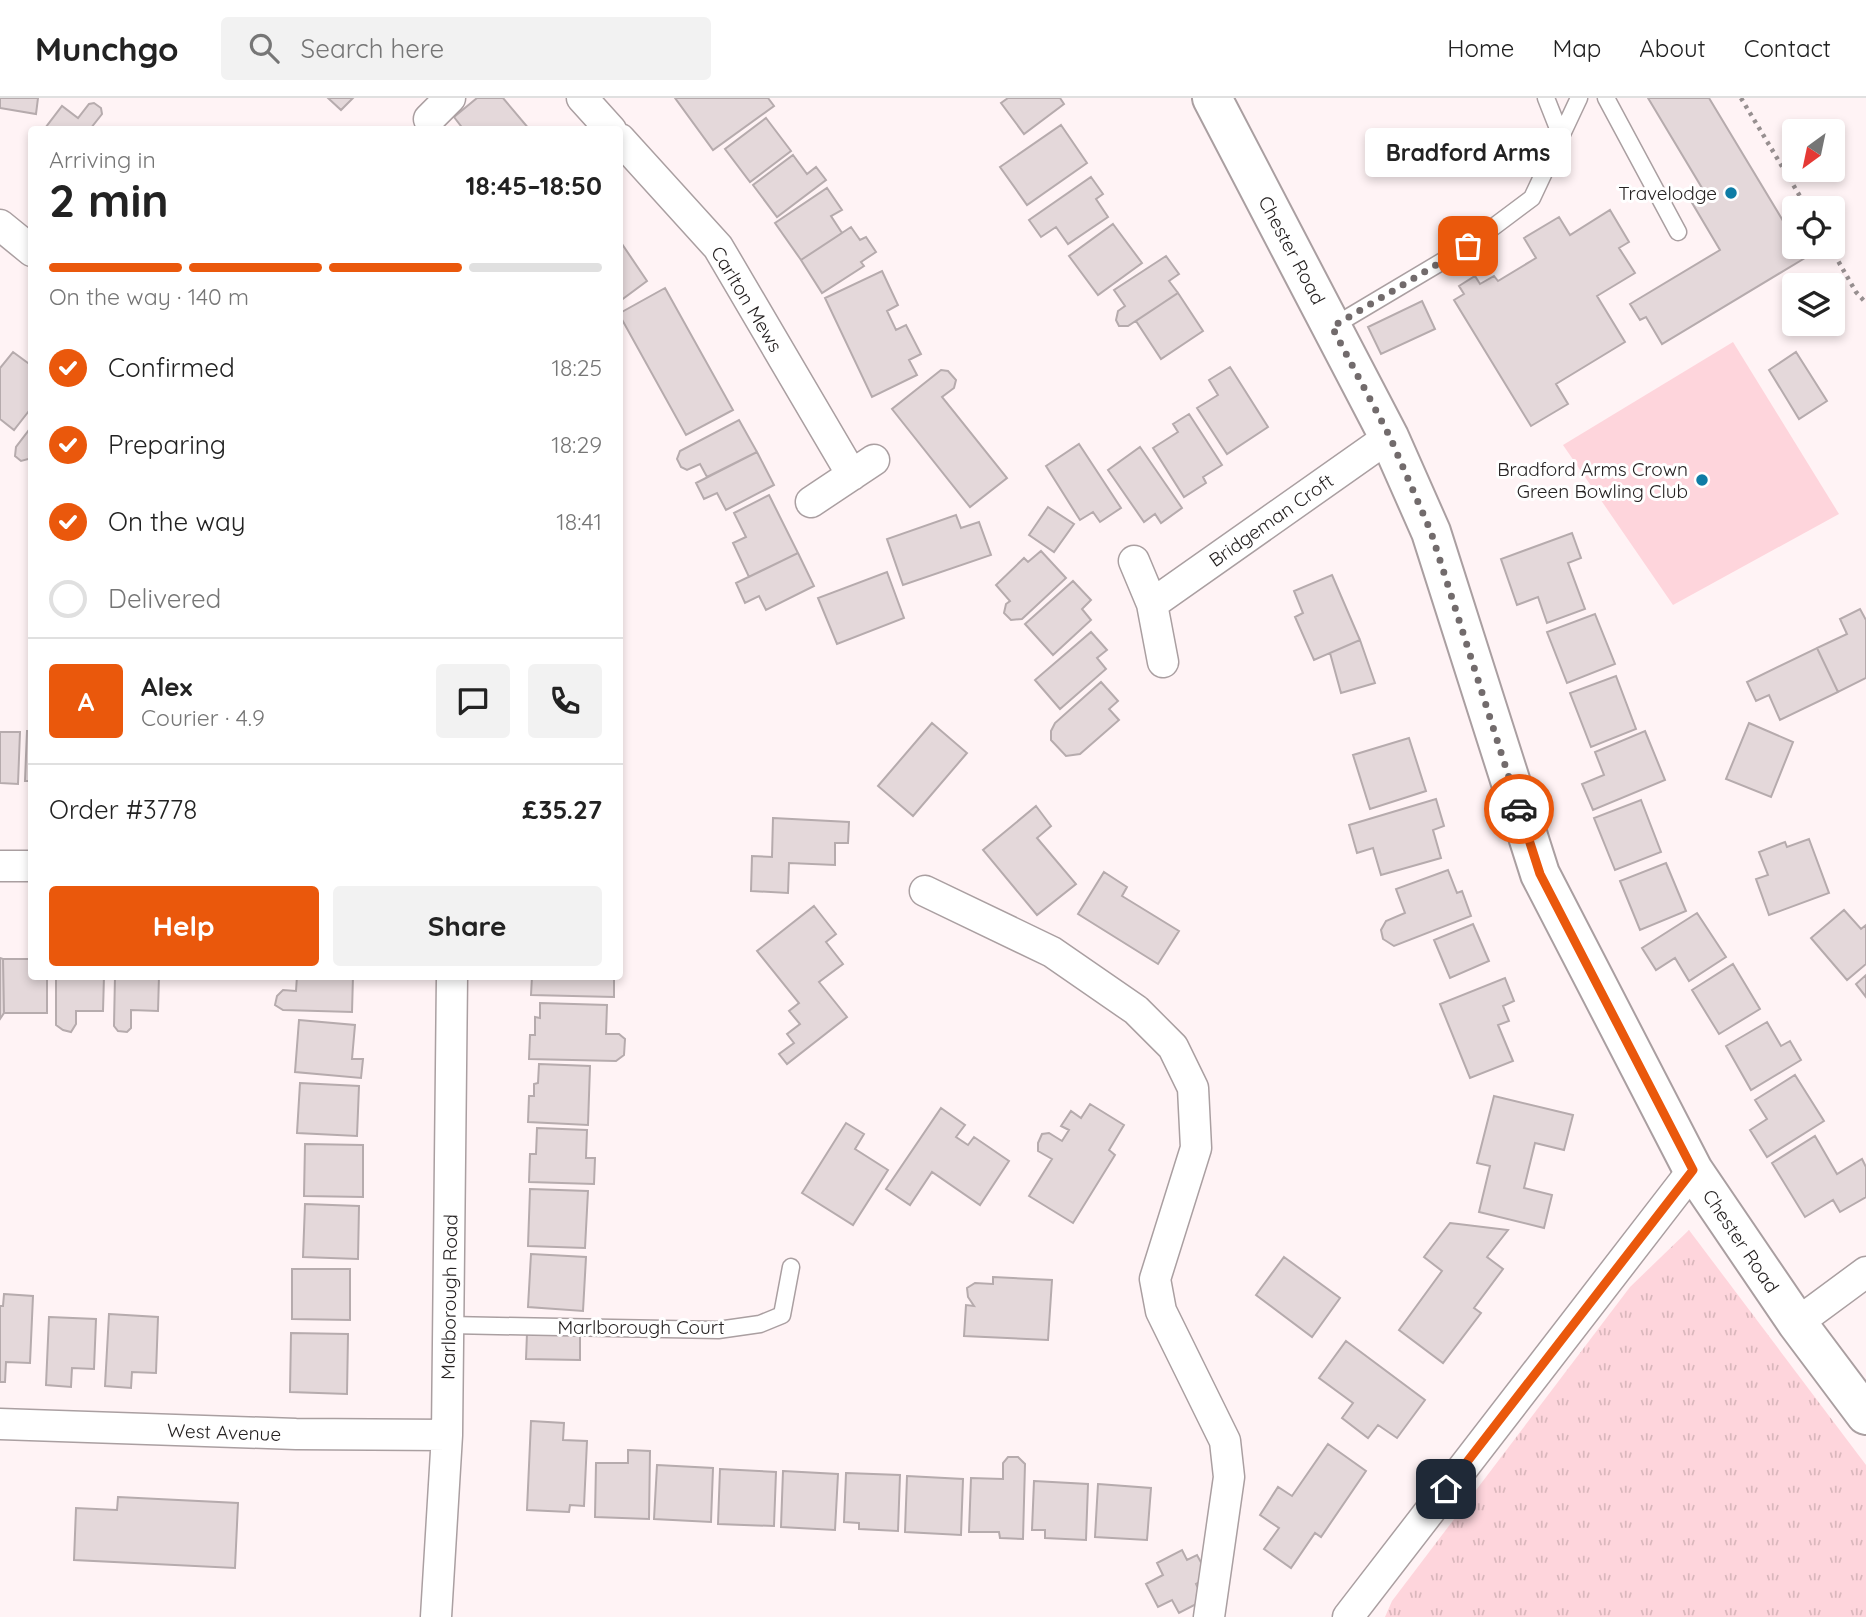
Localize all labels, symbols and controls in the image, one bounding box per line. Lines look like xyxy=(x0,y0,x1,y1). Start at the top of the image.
search box xyxy=(221,17,711,80)
text: Munchgo xyxy=(35,28,179,69)
icon: search xyxy=(245,29,283,67)
text: Search here xyxy=(301,32,444,65)
text: Home xyxy=(1447,33,1514,63)
text: Map xyxy=(1552,33,1601,63)
text: About xyxy=(1639,33,1706,63)
text: Contact xyxy=(1744,33,1831,63)
north arrow xyxy=(1782,119,1844,182)
map controls xyxy=(1782,119,1845,336)
callout: Bradford Arms xyxy=(1365,127,1571,176)
text: Bradford Arms xyxy=(1386,138,1550,167)
text: Arriving in xyxy=(49,145,156,174)
text: 18:45–18:50 xyxy=(465,169,602,202)
text: 2 min xyxy=(49,171,169,229)
place label: Travelodge xyxy=(1618,181,1717,205)
marker: Travelodge xyxy=(1723,185,1739,201)
street label: Chester Road xyxy=(1253,192,1331,308)
button: locate xyxy=(1782,196,1845,259)
pin xyxy=(1438,216,1498,276)
icon: bag xyxy=(1449,227,1487,265)
street label: Carlton Mews xyxy=(706,242,788,356)
button: layers xyxy=(1782,273,1845,336)
text: On the way · 140 m xyxy=(49,282,249,311)
icon: check xyxy=(49,349,87,387)
text: Confirmed xyxy=(108,351,235,384)
text: 18:25 xyxy=(551,353,602,382)
icon: check xyxy=(49,426,87,464)
text: Preparing xyxy=(108,428,226,461)
text: 18:29 xyxy=(551,430,602,459)
place label: Bradford Arms Crown Green Bowling Club xyxy=(1497,457,1688,503)
street label: Bridgeman Croft xyxy=(1204,468,1338,572)
marker: Bradford Arms Crown Green Bowling Club xyxy=(1694,472,1710,488)
icon: check xyxy=(49,503,87,541)
text: On the way xyxy=(108,505,246,538)
text: 18:41 xyxy=(556,507,602,536)
text: Delivered xyxy=(108,582,221,615)
button: chat xyxy=(436,664,510,738)
button: phone xyxy=(528,664,602,738)
text: Alex xyxy=(141,670,192,703)
text: A xyxy=(78,685,94,718)
text: Courier · 4.9 xyxy=(141,703,265,732)
courier xyxy=(1484,774,1554,844)
icon: car xyxy=(1500,790,1538,828)
text: Order #3778 xyxy=(49,793,197,826)
text: £35.27 xyxy=(522,793,602,826)
button: Help xyxy=(49,886,319,966)
button: Share xyxy=(333,886,602,966)
street label: Chester Road xyxy=(1698,1185,1784,1297)
street label: Marlborough Road xyxy=(436,1214,462,1380)
street label: Marlborough Court xyxy=(557,1315,725,1339)
street label: West Avenue xyxy=(166,1418,282,1446)
pin xyxy=(1416,1459,1476,1519)
icon: home xyxy=(1427,1470,1465,1508)

